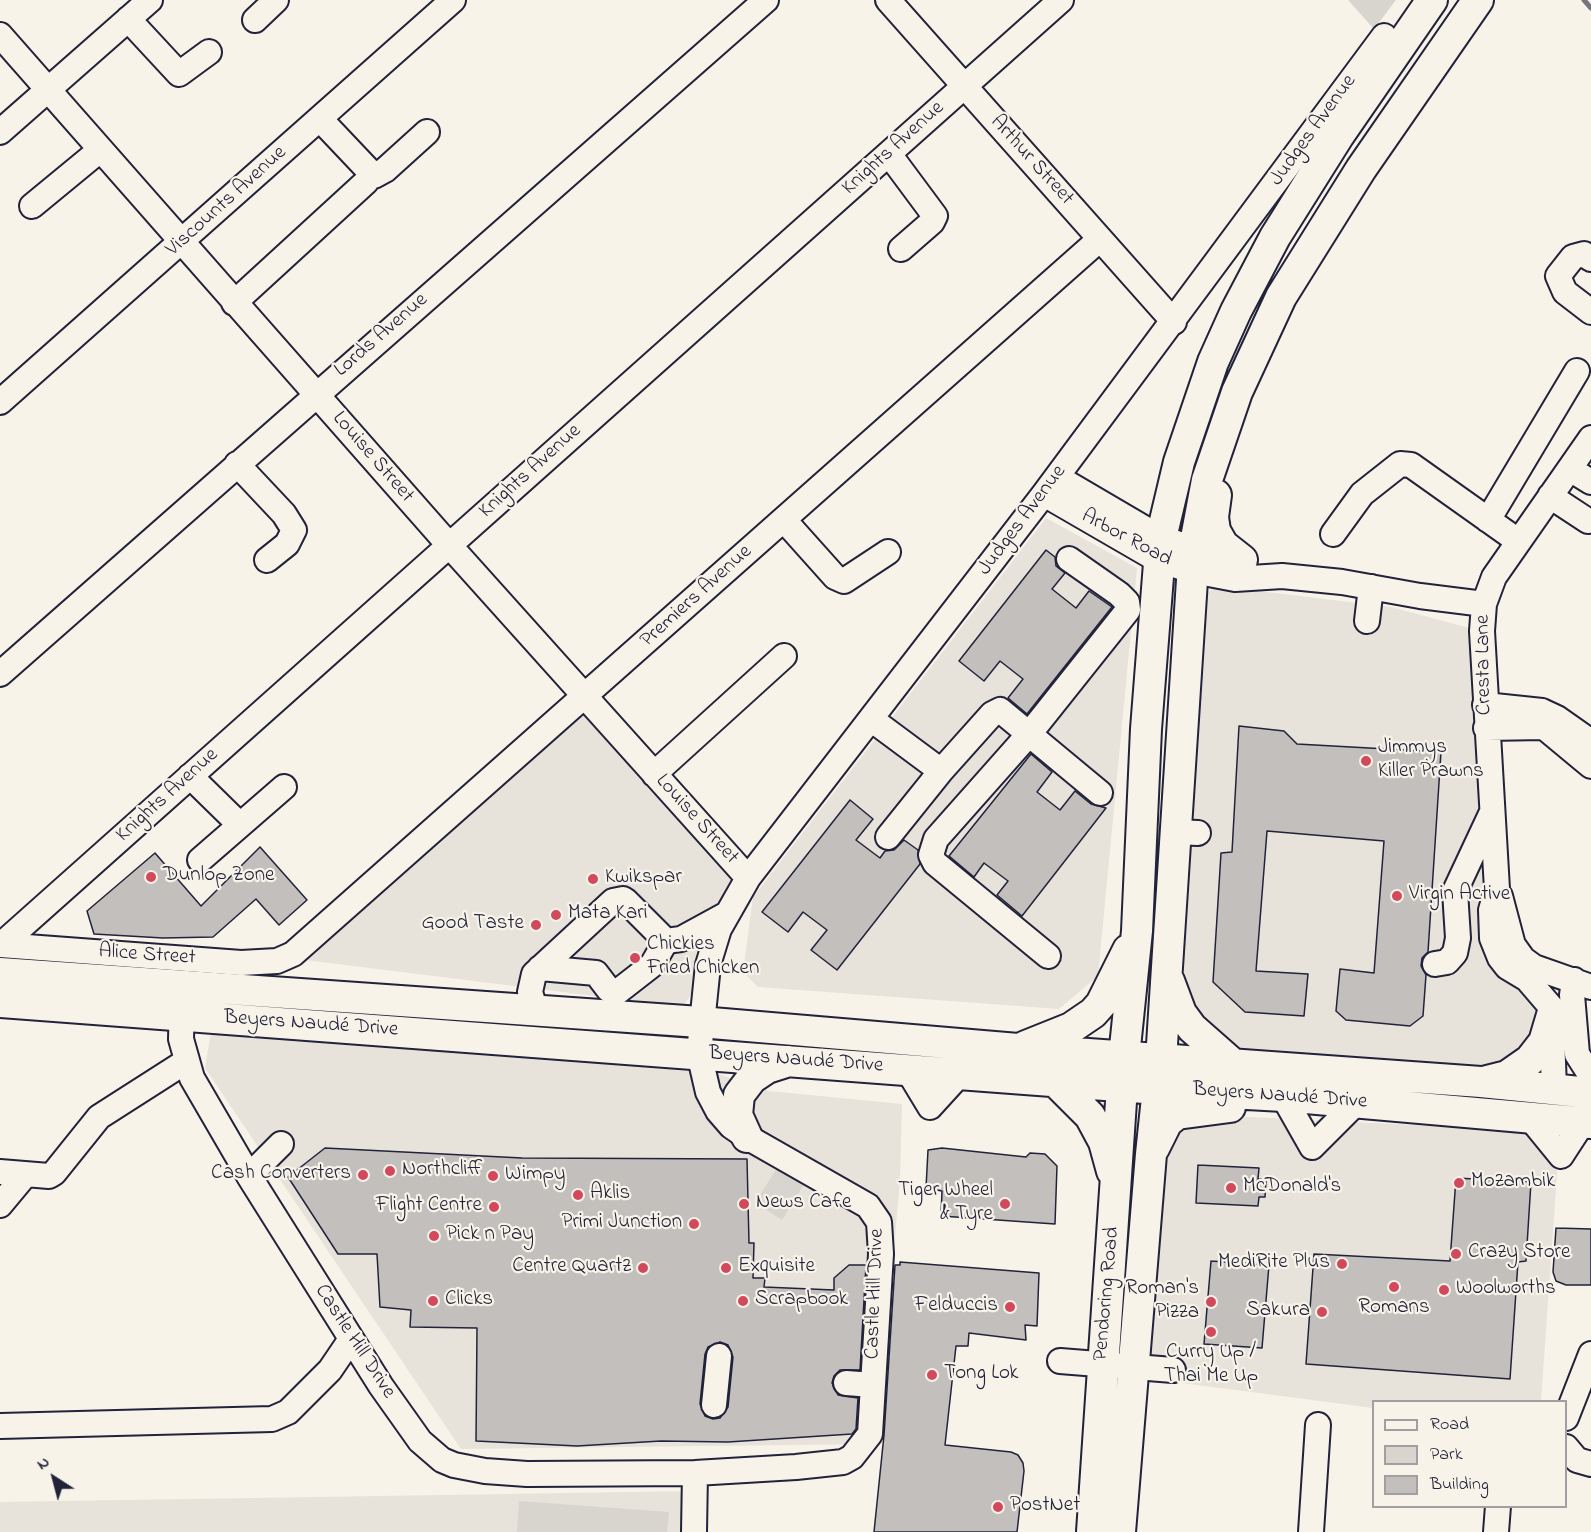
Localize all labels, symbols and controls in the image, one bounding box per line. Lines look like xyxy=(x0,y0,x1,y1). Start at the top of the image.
street label: Judges Avenue xyxy=(1265,70,1363,192)
street label: Knights Avenue xyxy=(838,97,950,201)
street label: Arthur Street xyxy=(984,111,1078,211)
street label: Viscounts Avenue xyxy=(161,141,293,263)
street label: Lords Avenue xyxy=(330,289,434,383)
street label: Louise Street xyxy=(326,407,418,509)
street label: Knights Avenue xyxy=(475,420,587,524)
street label: Judges Avenue xyxy=(973,461,1073,581)
street label: Arbor Road xyxy=(1076,505,1176,573)
street label: Premiers Avenue xyxy=(636,540,758,654)
street label: Cresta Lane xyxy=(1472,614,1498,716)
place label: Jimmys Killer Prawns xyxy=(1378,736,1484,786)
street label: Knights Avenue xyxy=(112,744,224,848)
marker: Jimmys Killer Prawns xyxy=(1359,754,1373,768)
street label: Louise Street xyxy=(649,770,743,870)
place label: Dunlop Zone xyxy=(163,864,274,890)
place label: Kwikspar xyxy=(605,866,682,892)
marker: Dunlop Zone xyxy=(144,870,158,884)
marker: Kwikspar xyxy=(586,872,600,886)
place label: Virgin Active xyxy=(1409,883,1510,909)
marker: Virgin Active xyxy=(1390,889,1404,903)
place label: Mata Kari xyxy=(568,902,648,928)
marker: Mata Kari xyxy=(549,908,563,922)
place label: Good Taste xyxy=(421,912,524,938)
marker: Good Taste xyxy=(529,918,543,932)
place label: Chickies Fried Chicken xyxy=(647,933,759,983)
street label: Alice Street xyxy=(98,940,196,972)
marker: Chickies Fried Chicken xyxy=(628,951,642,965)
street label: Beyers Naudé Drive xyxy=(223,1006,399,1044)
street label: Beyers Naudé Drive xyxy=(708,1042,884,1080)
street label: Beyers Naudé Drive xyxy=(1192,1078,1368,1116)
place label: Northcliff xyxy=(402,1158,482,1184)
place label: Cash Converters xyxy=(211,1162,351,1188)
place label: Wimpy xyxy=(505,1163,566,1189)
marker: Northcliff xyxy=(383,1164,397,1178)
marker: Cash Converters xyxy=(356,1168,370,1182)
marker: Wimpy xyxy=(486,1169,500,1183)
place label: Mozambik xyxy=(1471,1170,1555,1196)
place label: McDonald's xyxy=(1243,1175,1341,1201)
marker: Mozambik xyxy=(1452,1176,1466,1190)
place label: Tiger Wheel & Tyre xyxy=(898,1179,993,1229)
marker: McDonald's xyxy=(1224,1181,1238,1195)
place label: Aklis xyxy=(590,1182,630,1208)
marker: Aklis xyxy=(571,1188,585,1202)
place label: News Cafe xyxy=(756,1191,851,1217)
place label: Flight Centre xyxy=(376,1194,482,1220)
marker: News Cafe xyxy=(737,1197,751,1211)
marker: Tiger Wheel & Tyre xyxy=(998,1197,1012,1211)
marker: Flight Centre xyxy=(487,1200,501,1214)
place label: Primi Junction xyxy=(562,1211,682,1237)
marker: Primi Junction xyxy=(687,1217,701,1231)
place label: Pick n Pay xyxy=(446,1223,534,1249)
street label: Pendoring Road xyxy=(1090,1226,1126,1362)
street label: Castle Hill Drive xyxy=(861,1228,891,1360)
marker: Pick n Pay xyxy=(427,1229,441,1243)
place label: Crazy Store xyxy=(1468,1241,1570,1267)
marker: Crazy Store xyxy=(1449,1247,1463,1261)
place label: MediRite Plus xyxy=(1218,1251,1330,1277)
place label: Centre Quartz xyxy=(512,1255,631,1281)
place label: Exquisite xyxy=(738,1255,815,1281)
marker: MediRite Plus xyxy=(1335,1257,1349,1271)
marker: Centre Quartz xyxy=(636,1261,650,1275)
marker: Exquisite xyxy=(719,1261,733,1275)
place label: Roman's Pizza xyxy=(1126,1277,1199,1327)
place label: Woolworths xyxy=(1456,1277,1556,1303)
street label: Castle Hill Drive xyxy=(308,1280,400,1404)
marker: Romans xyxy=(1387,1280,1401,1294)
marker: Woolworths xyxy=(1437,1283,1451,1297)
place label: Clicks xyxy=(445,1288,493,1314)
place label: Scrapbook xyxy=(755,1288,848,1314)
marker: Clicks xyxy=(426,1294,440,1308)
marker: Scrapbook xyxy=(736,1294,750,1308)
place label: Felduccis xyxy=(915,1294,998,1320)
marker: Roman's Pizza xyxy=(1204,1295,1218,1309)
place label: Romans xyxy=(1358,1296,1430,1322)
place label: Sakura xyxy=(1246,1299,1310,1325)
marker: Felduccis xyxy=(1003,1300,1017,1314)
marker: Sakura xyxy=(1315,1305,1329,1319)
marker: Curry Up / Thai Me Up xyxy=(1204,1325,1218,1339)
place label: Curry Up / Thai Me Up xyxy=(1164,1341,1258,1391)
place label: Tong Lok xyxy=(944,1362,1018,1388)
marker: Tong Lok xyxy=(925,1368,939,1382)
legend xyxy=(1372,1400,1567,1508)
text: Road xyxy=(1430,1412,1469,1438)
text: Park xyxy=(1430,1442,1463,1468)
north arrow xyxy=(24,1448,84,1508)
text: N xyxy=(32,1451,55,1476)
text: Building xyxy=(1430,1472,1489,1498)
place label: PostNet xyxy=(1010,1494,1080,1520)
marker: PostNet xyxy=(991,1500,1005,1514)

